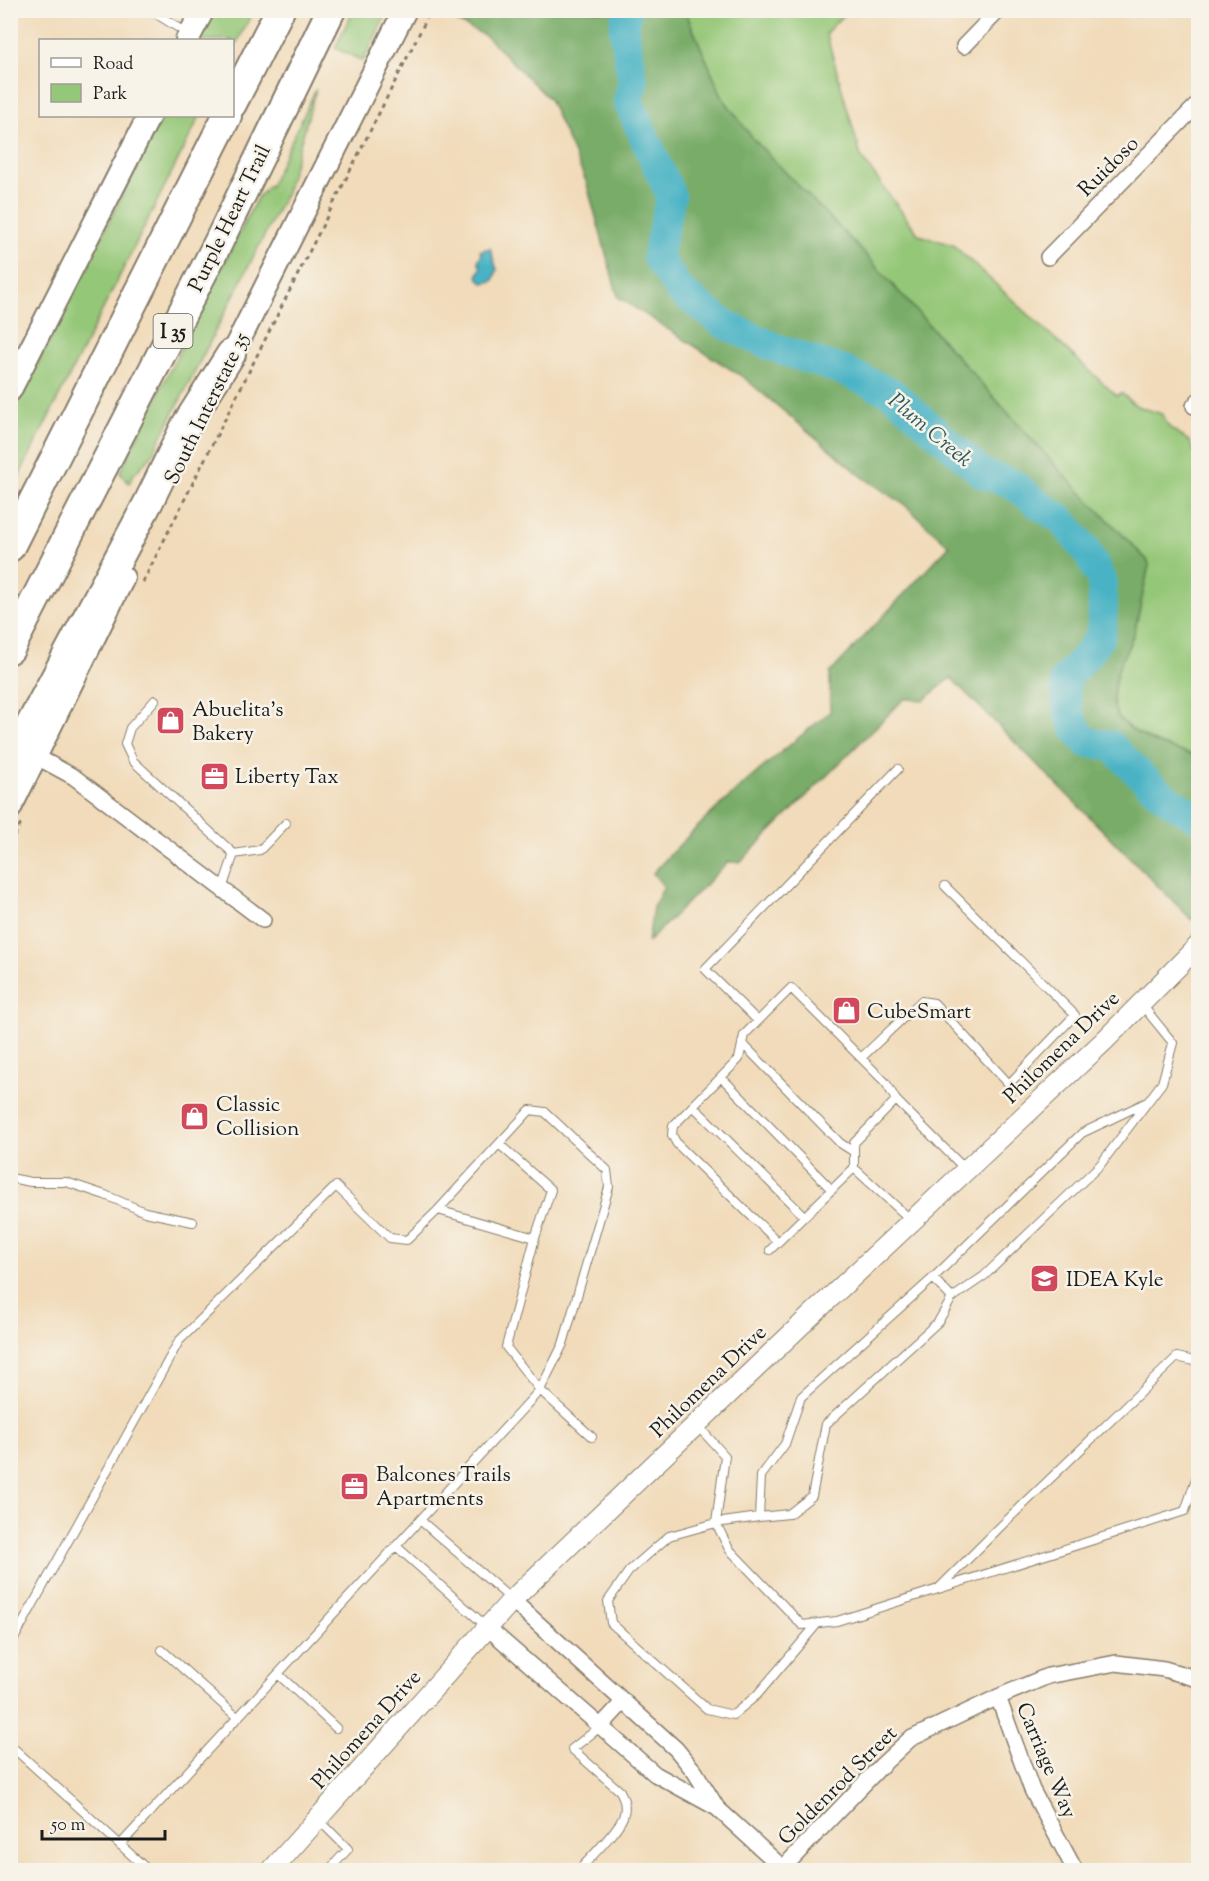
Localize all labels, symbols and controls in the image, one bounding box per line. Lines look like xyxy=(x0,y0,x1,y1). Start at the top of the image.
legend xyxy=(39,39,234,117)
text: Road xyxy=(93,52,133,78)
text: Park xyxy=(93,82,128,108)
street label: Ruidoso xyxy=(1072,130,1147,205)
street label: Purple Heart Trail xyxy=(182,140,280,298)
road number: I 35 xyxy=(154,314,192,348)
street label: South Interstate 35 xyxy=(158,328,258,490)
water label: Plum Creek xyxy=(880,386,978,476)
place label: Abuelita's Bakery xyxy=(192,696,284,750)
shop icon: Abuelita's Bakery xyxy=(155,705,187,737)
office icon: Liberty Tax xyxy=(198,760,230,792)
place label: Liberty Tax xyxy=(235,763,339,793)
street label: Philomena Drive xyxy=(998,985,1127,1112)
shop icon: CubeSmart xyxy=(830,995,862,1027)
place label: CubeSmart xyxy=(867,998,971,1028)
place label: Classic Collision xyxy=(216,1091,299,1145)
shop icon: Classic Collision xyxy=(179,1100,211,1132)
school or university icon: IDEA Kyle xyxy=(1029,1263,1061,1295)
place label: IDEA Kyle xyxy=(1066,1266,1164,1296)
street label: Philomena Drive xyxy=(645,1319,774,1446)
place label: Balcones Trails Apartments xyxy=(376,1461,511,1515)
office icon: Balcones Trails Apartments xyxy=(339,1470,371,1502)
street label: Philomena Drive xyxy=(306,1664,429,1797)
street label: Carriage Way xyxy=(1007,1698,1083,1824)
street label: Goldenrod Street xyxy=(772,1720,905,1853)
scale bar xyxy=(42,1803,165,1841)
text: 50 m xyxy=(50,1813,86,1839)

